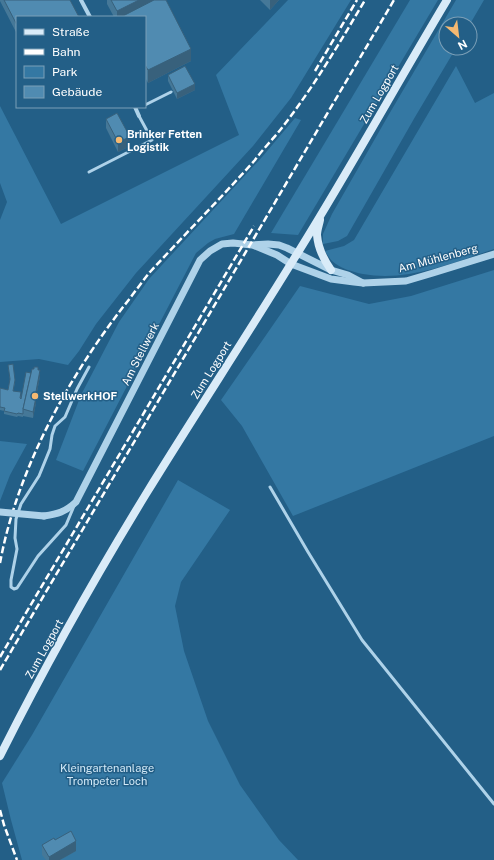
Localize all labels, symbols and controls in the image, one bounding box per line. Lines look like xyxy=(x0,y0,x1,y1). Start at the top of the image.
legend xyxy=(16,16,146,108)
north arrow xyxy=(438,16,478,56)
text: Straße xyxy=(52,25,90,39)
text: N xyxy=(456,38,469,52)
text: Bahn xyxy=(52,45,81,59)
street label: Zum Logport xyxy=(357,62,401,126)
text: Park xyxy=(52,65,78,79)
text: Gebäude xyxy=(52,85,102,99)
place label: Brinker Fetten Logistik xyxy=(127,128,202,153)
marker: Brinker Fetten Logistik xyxy=(114,135,124,145)
street label: Am Mühlenberg xyxy=(397,242,479,274)
street label: Am Stellwerk xyxy=(119,321,161,387)
street label: Zum Logport xyxy=(188,339,234,401)
place label: StellwerkHOF xyxy=(43,390,118,402)
marker: StellwerkHOF xyxy=(30,391,40,401)
street label: Zum Logport xyxy=(23,617,65,681)
park label: Kleingartenanlage Trompeter Loch xyxy=(60,762,154,787)

